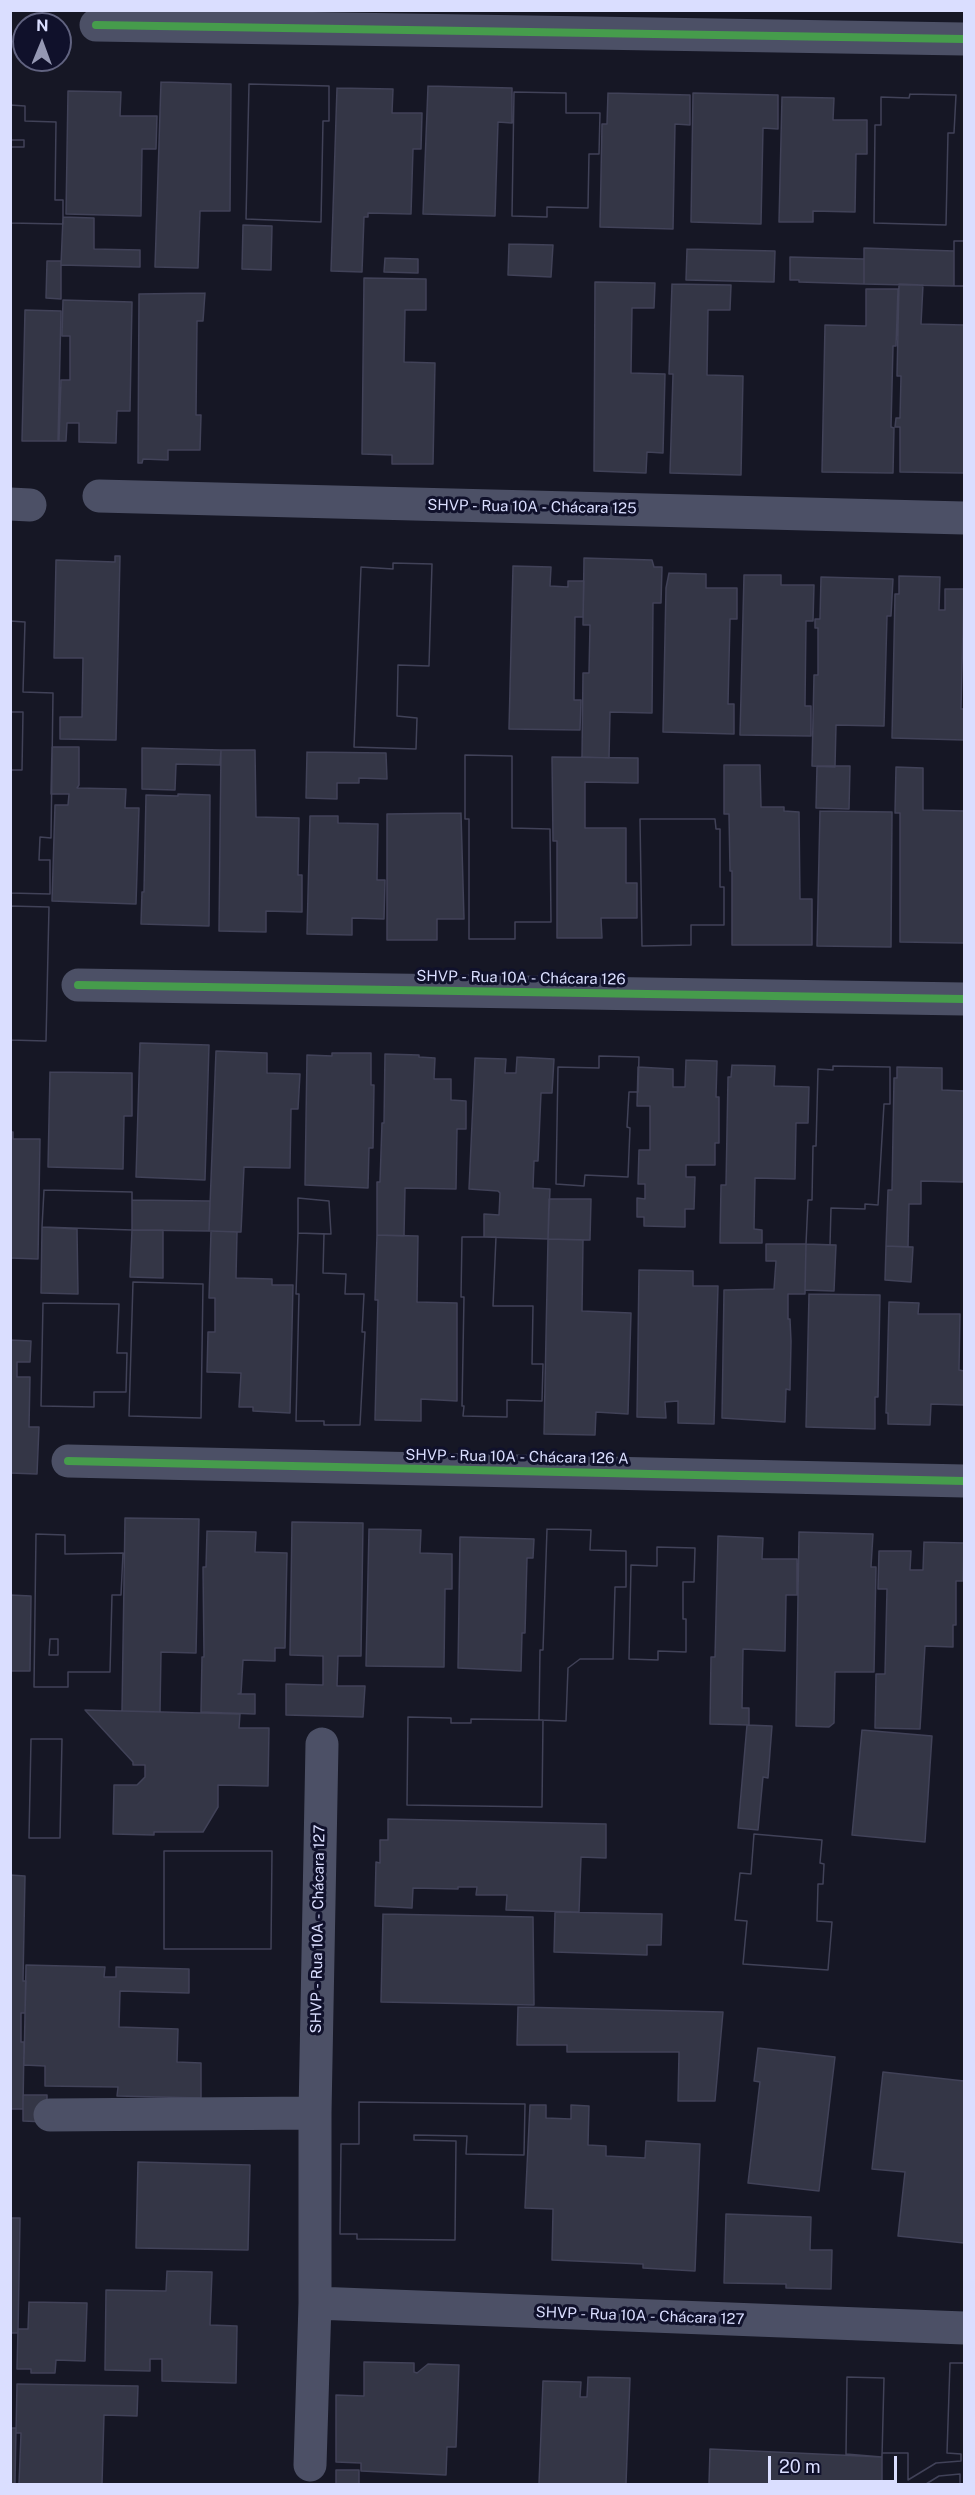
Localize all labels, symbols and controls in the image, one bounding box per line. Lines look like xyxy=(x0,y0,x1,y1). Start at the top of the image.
north arrow xyxy=(12,12,72,72)
text: N xyxy=(36,16,49,35)
street label: SHVP - Rua 10A - Chácara 125 xyxy=(427,496,637,518)
street label: SHVP - Rua 10A - Chácara 126 xyxy=(416,967,626,989)
street label: SHVP - Rua 10A - Chácara 126 A xyxy=(405,1446,629,1468)
street label: SHVP - Rua 10A - Chácara 127 xyxy=(307,1824,329,2034)
street label: SHVP - Rua 10A - Chácara 127 xyxy=(535,2303,745,2329)
scale bar xyxy=(771,2444,900,2482)
text: 20 m xyxy=(779,2456,821,2477)

